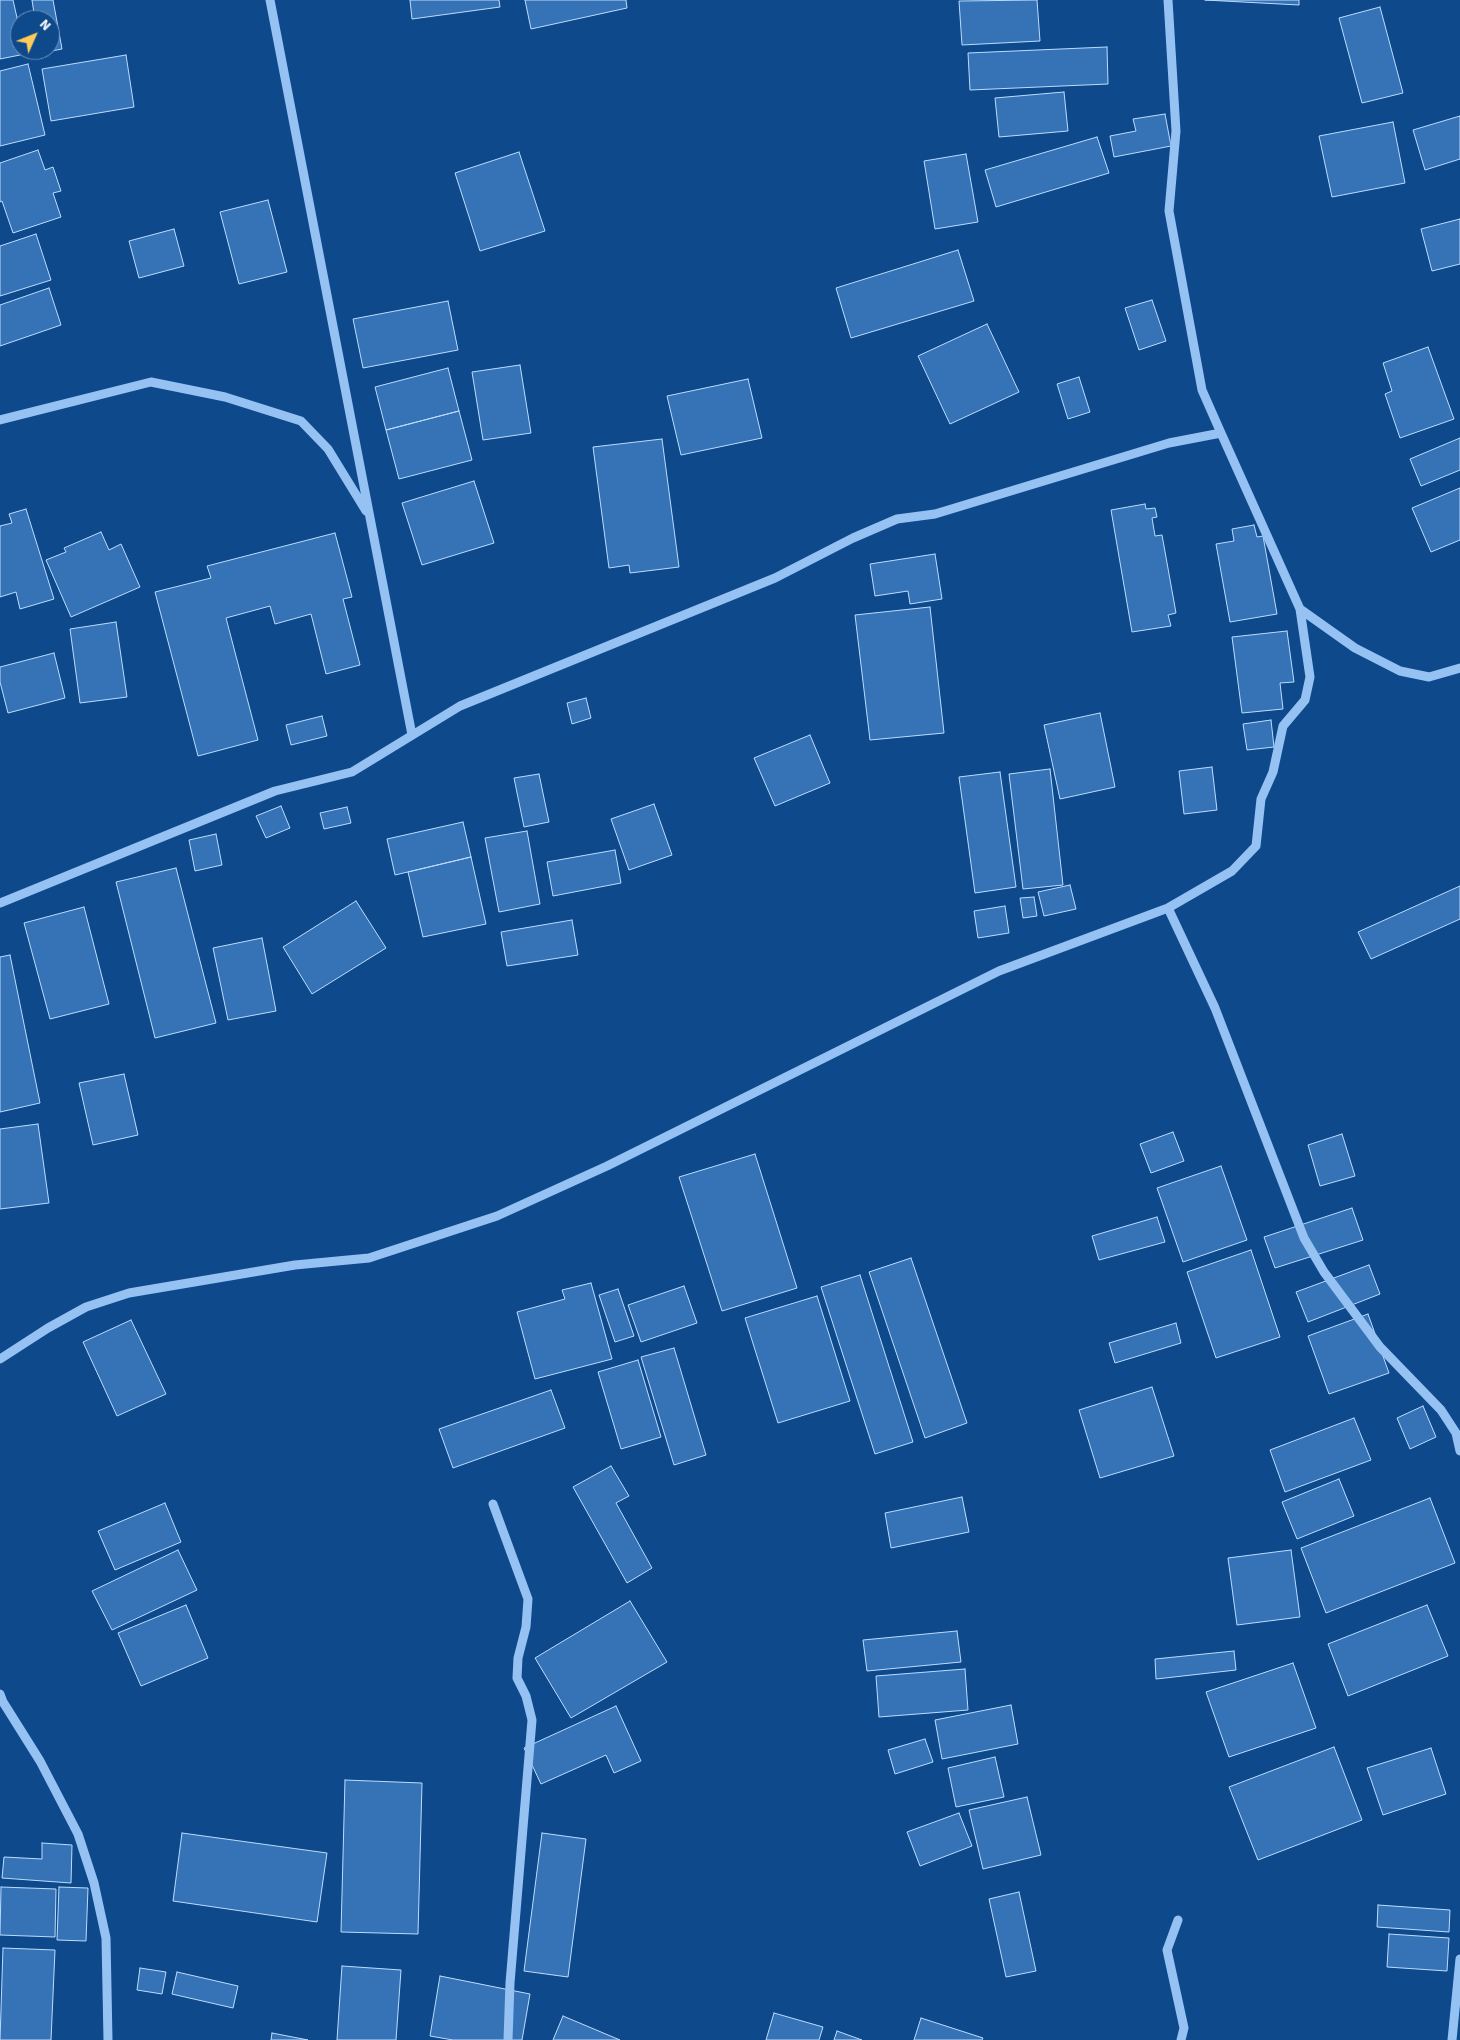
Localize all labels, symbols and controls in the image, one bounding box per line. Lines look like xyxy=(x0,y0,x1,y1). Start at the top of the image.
north arrow xyxy=(10,10,60,60)
text: N xyxy=(35,15,55,36)

